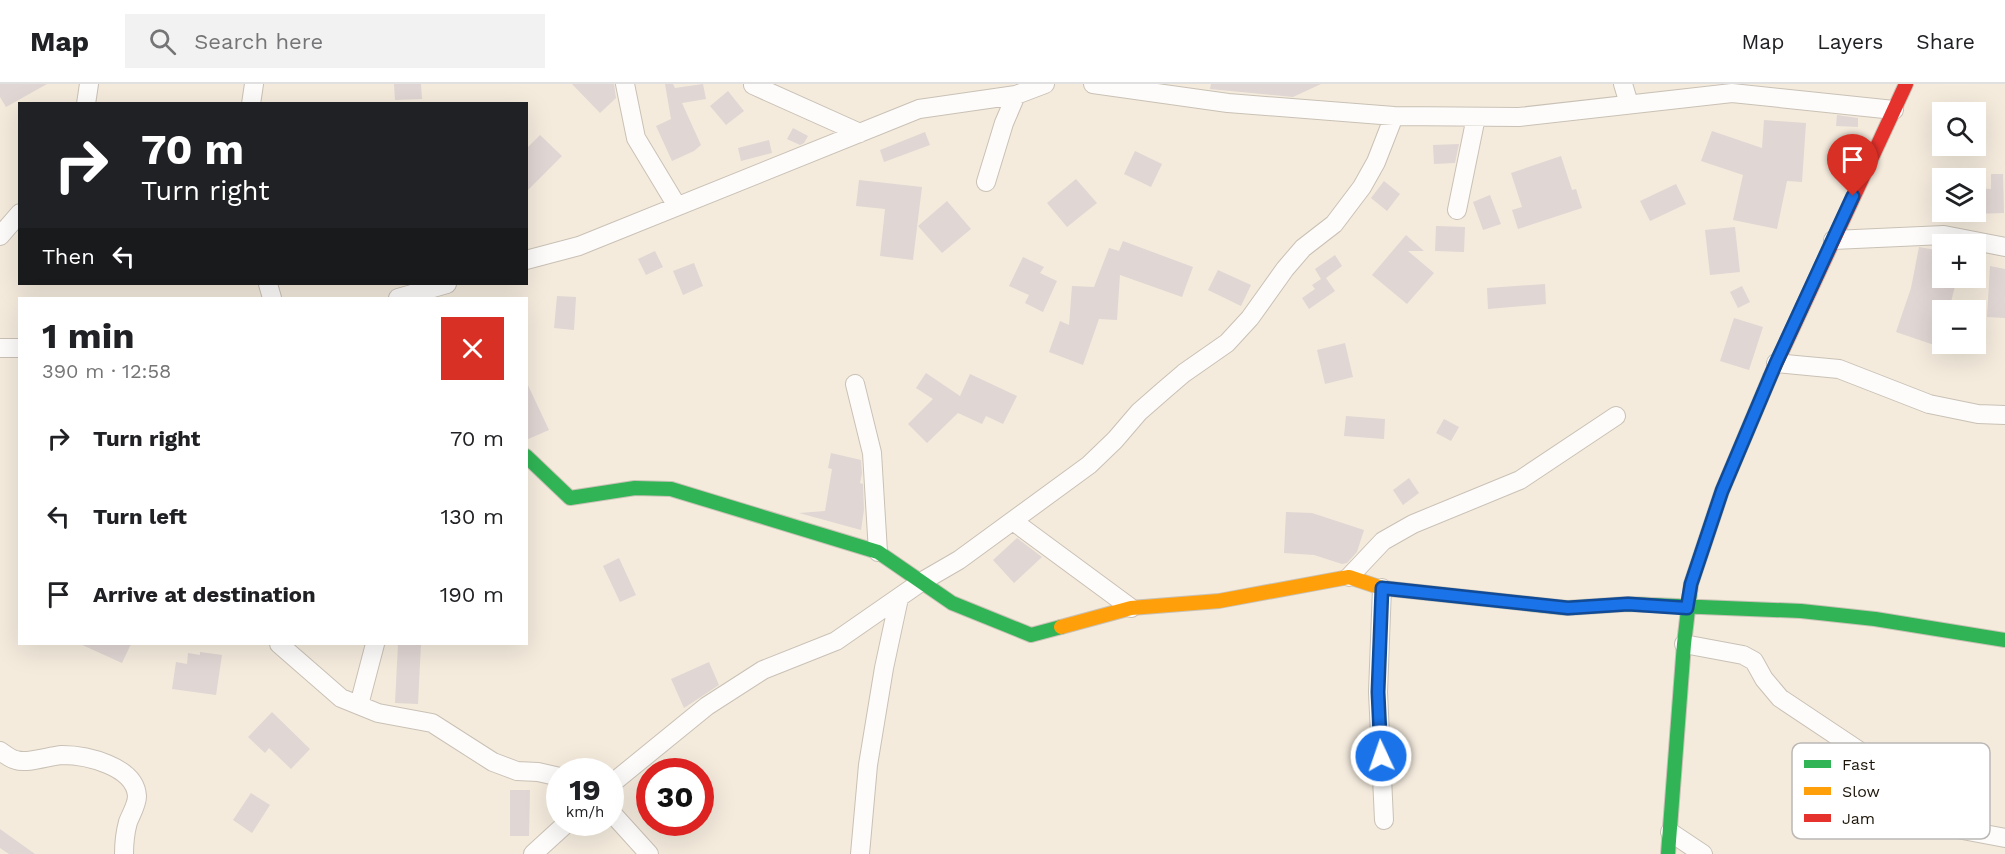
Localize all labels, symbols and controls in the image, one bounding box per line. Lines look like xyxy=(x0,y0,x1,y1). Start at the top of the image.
search box xyxy=(125,14,545,68)
text: Map xyxy=(30,25,89,58)
icon: search xyxy=(146,25,179,58)
text: Search here xyxy=(194,29,323,54)
text: Map xyxy=(1741,29,1784,54)
text: Layers xyxy=(1817,29,1883,54)
text: Share xyxy=(1916,29,1975,54)
map controls xyxy=(1932,102,1986,354)
button: search xyxy=(1932,102,1986,156)
text: 70 m xyxy=(141,125,244,174)
icon: right xyxy=(42,126,120,204)
pin xyxy=(1827,134,1878,196)
icon: arrive xyxy=(1836,143,1869,176)
button: layers xyxy=(1932,168,1986,222)
text: Turn right xyxy=(141,175,270,207)
button: + xyxy=(1932,234,1986,288)
icon: left xyxy=(107,240,140,273)
text: Then xyxy=(42,244,95,269)
button: − xyxy=(1932,300,1986,354)
text: 1 min xyxy=(42,315,134,357)
button: close xyxy=(441,317,504,380)
text: 390 m · 12:58 xyxy=(42,359,171,383)
icon: right xyxy=(42,422,75,455)
text: Turn right xyxy=(93,426,200,451)
text: 70 m xyxy=(450,426,504,451)
icon: left xyxy=(42,500,75,533)
text: Turn left xyxy=(93,504,187,529)
text: 130 m xyxy=(440,504,504,529)
icon: arrive xyxy=(42,578,75,611)
text: Arrive at destination xyxy=(93,582,316,607)
text: 190 m xyxy=(440,582,504,607)
position arrow xyxy=(1349,724,1413,788)
legend xyxy=(1792,743,1990,839)
text: Fast xyxy=(1842,755,1875,774)
speed limit sign: 30 xyxy=(636,758,714,836)
text: 19 xyxy=(569,772,601,807)
text: Slow xyxy=(1842,782,1880,801)
text: km/h xyxy=(566,803,604,821)
text: Jam xyxy=(1842,809,1875,828)

